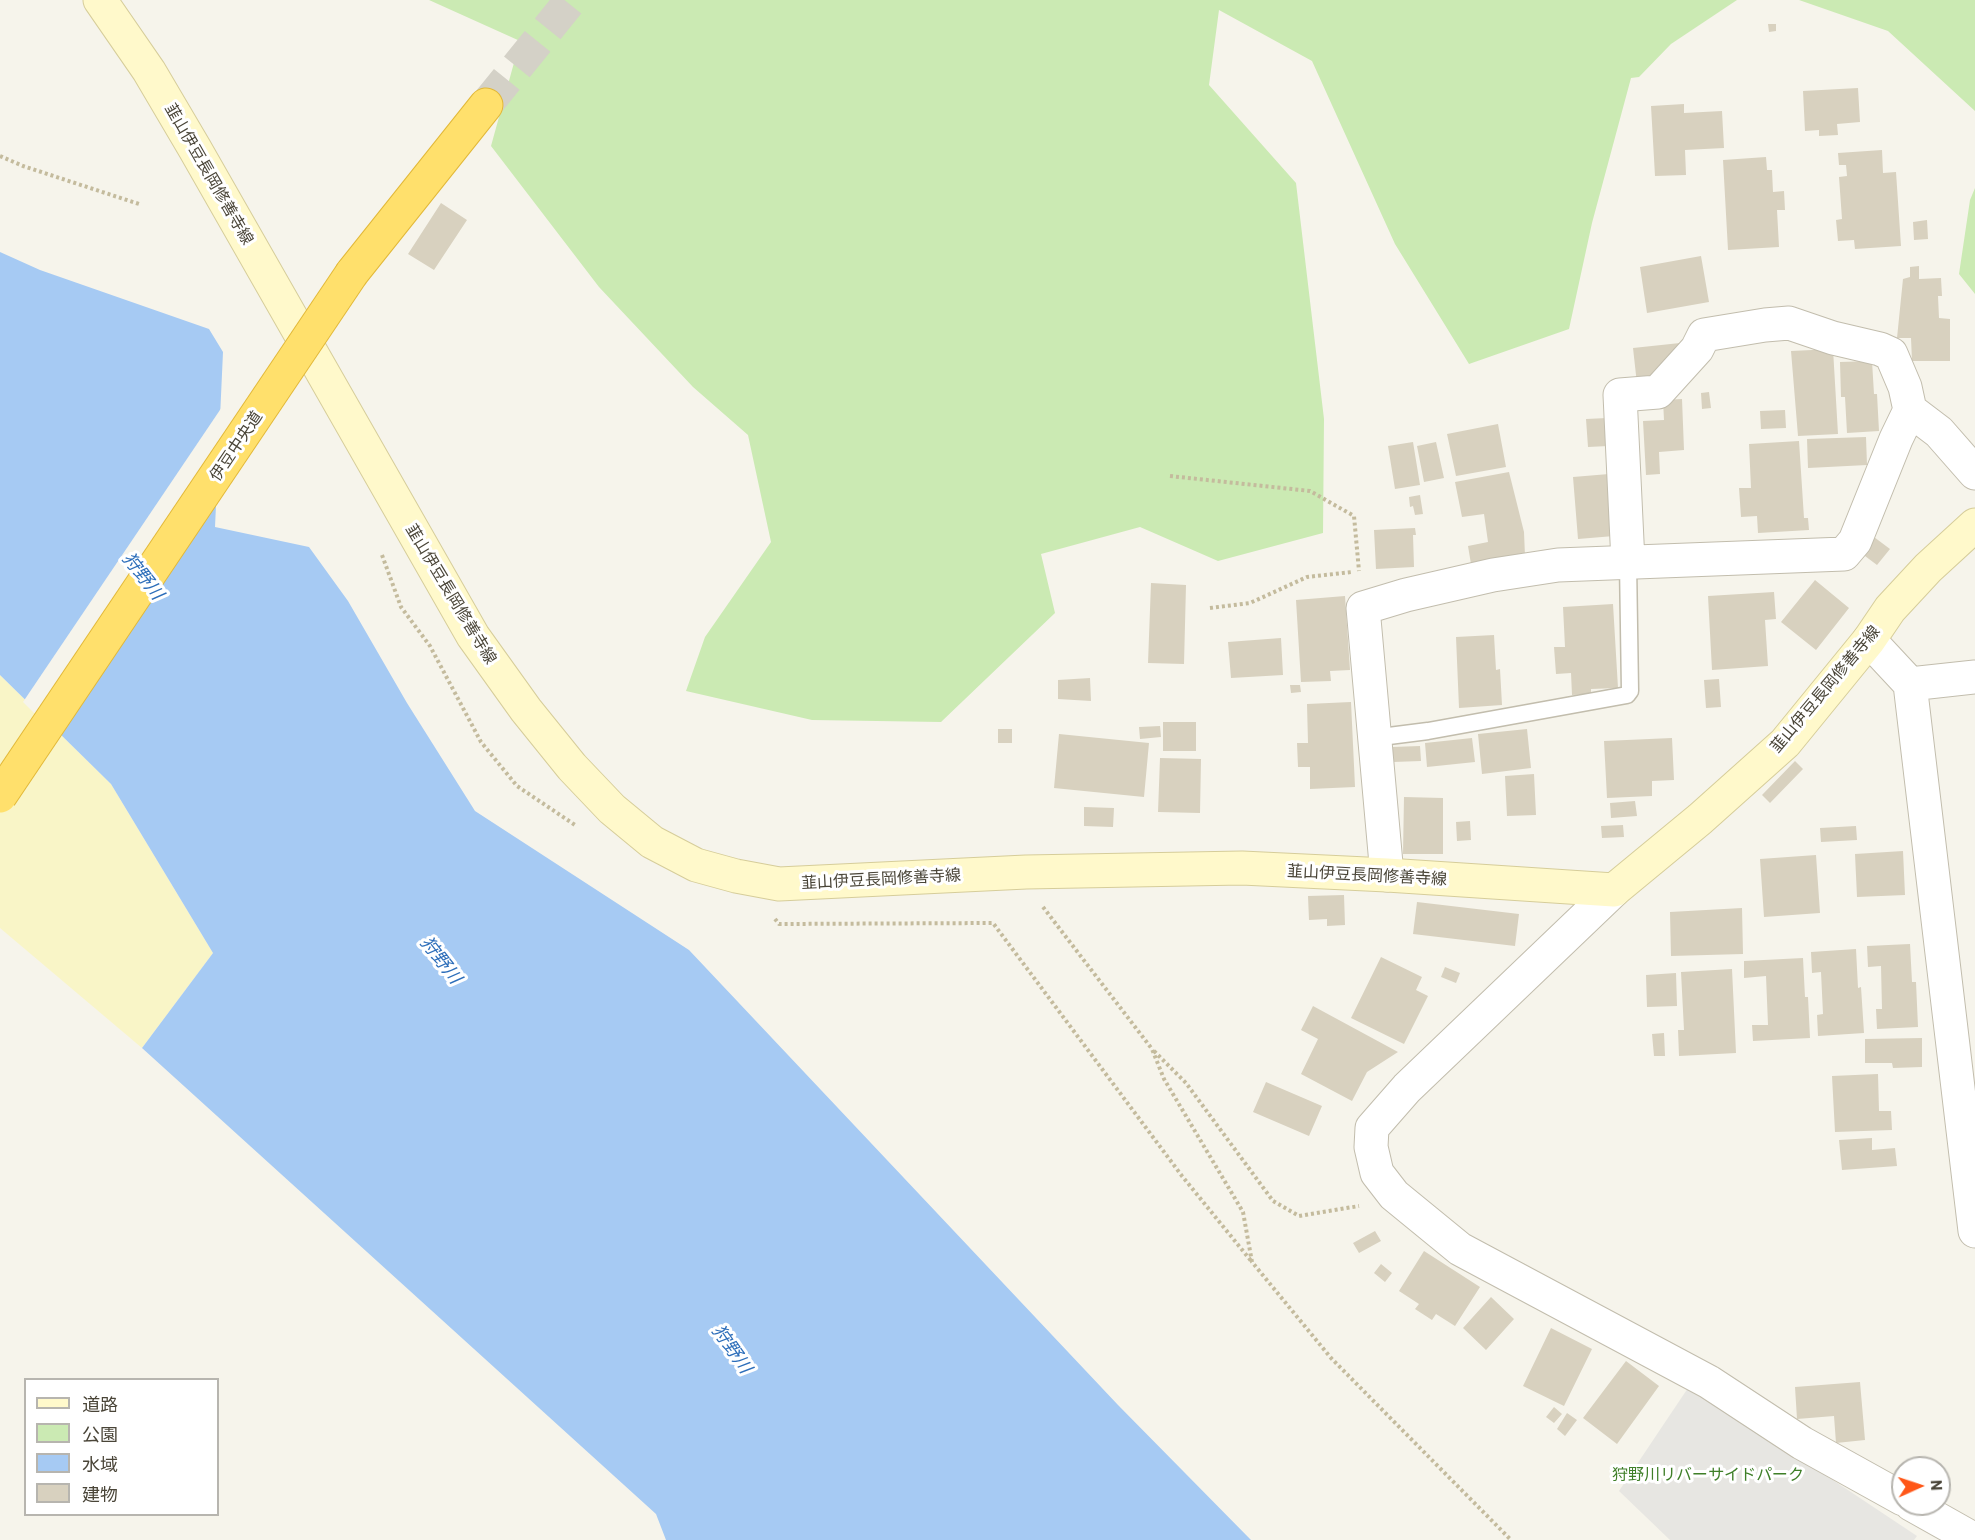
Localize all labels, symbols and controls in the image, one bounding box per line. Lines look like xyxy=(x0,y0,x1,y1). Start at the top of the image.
street label: 韮山伊豆長岡修善寺線 xyxy=(161,100,257,248)
street label: 伊豆中央道 xyxy=(206,407,266,485)
street label: 韮山伊豆長岡修善寺線 xyxy=(402,520,500,668)
water label: 狩野川 xyxy=(118,548,168,604)
street label: 韮山伊豆長岡修善寺線 xyxy=(1766,622,1884,756)
street label: 韮山伊豆長岡修善寺線 xyxy=(1287,861,1447,889)
street label: 韮山伊豆長岡修善寺線 xyxy=(801,865,961,893)
water label: 狩野川 xyxy=(416,932,466,988)
water label: 狩野川 xyxy=(708,1321,756,1377)
legend xyxy=(24,1378,219,1516)
text: 道路 xyxy=(82,1393,118,1415)
text: 公園 xyxy=(82,1423,118,1445)
text: 水域 xyxy=(82,1453,118,1475)
north arrow xyxy=(1891,1456,1951,1516)
park label: 狩野川リバーサイドパーク xyxy=(1612,1465,1804,1485)
text: N xyxy=(1928,1479,1947,1491)
text: 建物 xyxy=(82,1483,118,1505)

